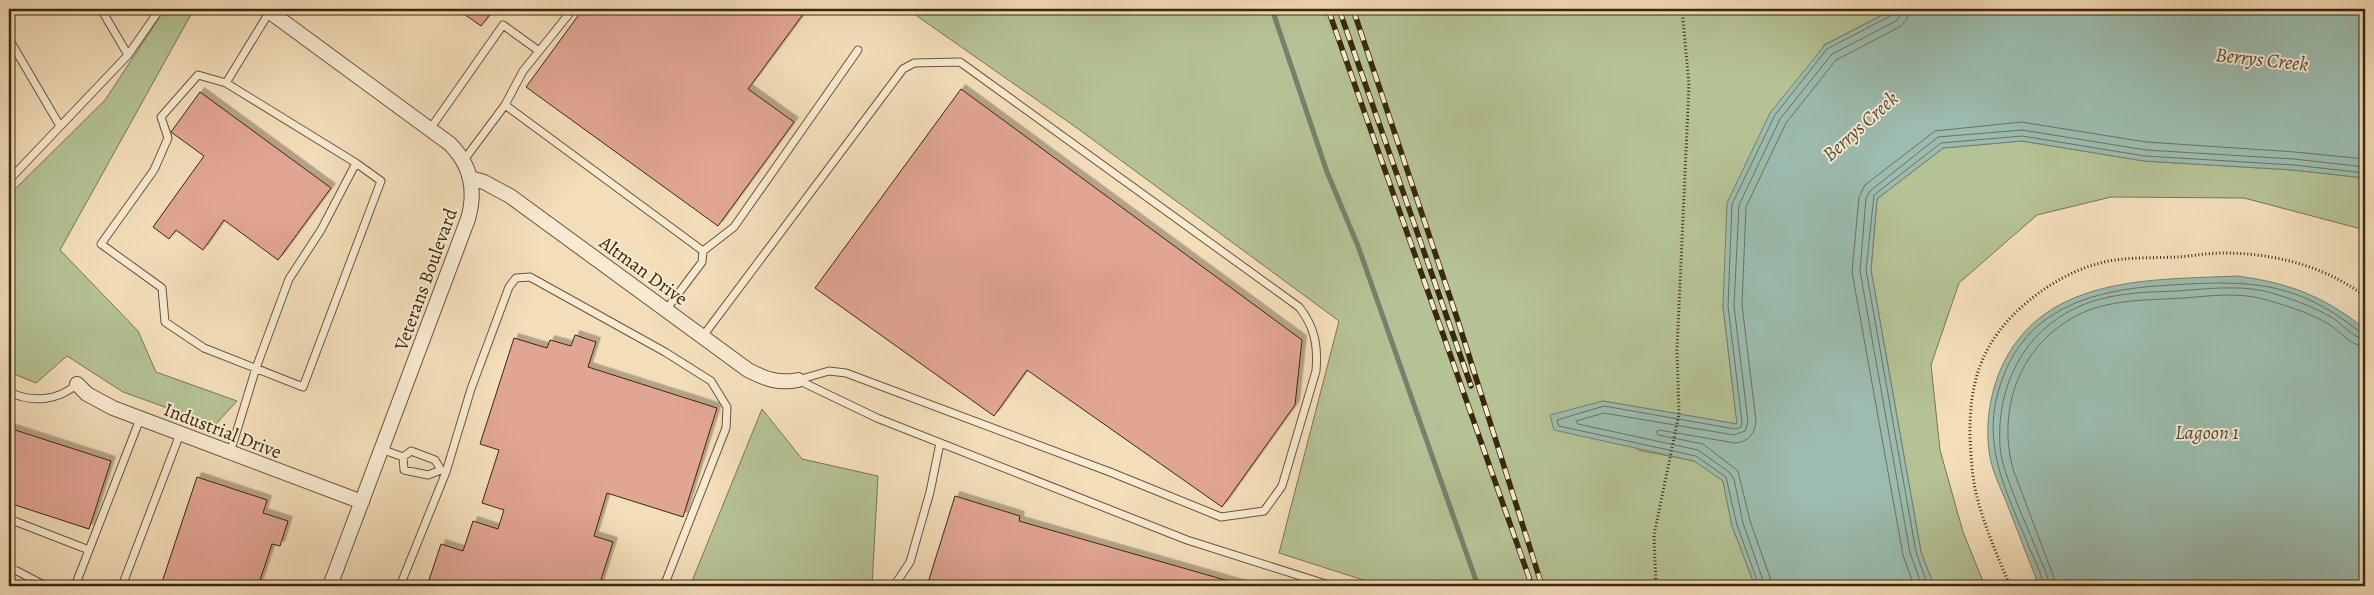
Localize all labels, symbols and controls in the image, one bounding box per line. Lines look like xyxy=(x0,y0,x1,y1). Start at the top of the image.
water label: Berrys Creek xyxy=(2214,41,2310,78)
water label: Berrys Creek xyxy=(1817,85,1904,168)
street label: Veterans Boulevard xyxy=(388,204,464,355)
street label: Altman Drive xyxy=(593,229,693,312)
street label: Industrial Drive xyxy=(160,397,285,465)
water label: Lagoon 1 xyxy=(2175,419,2239,446)

